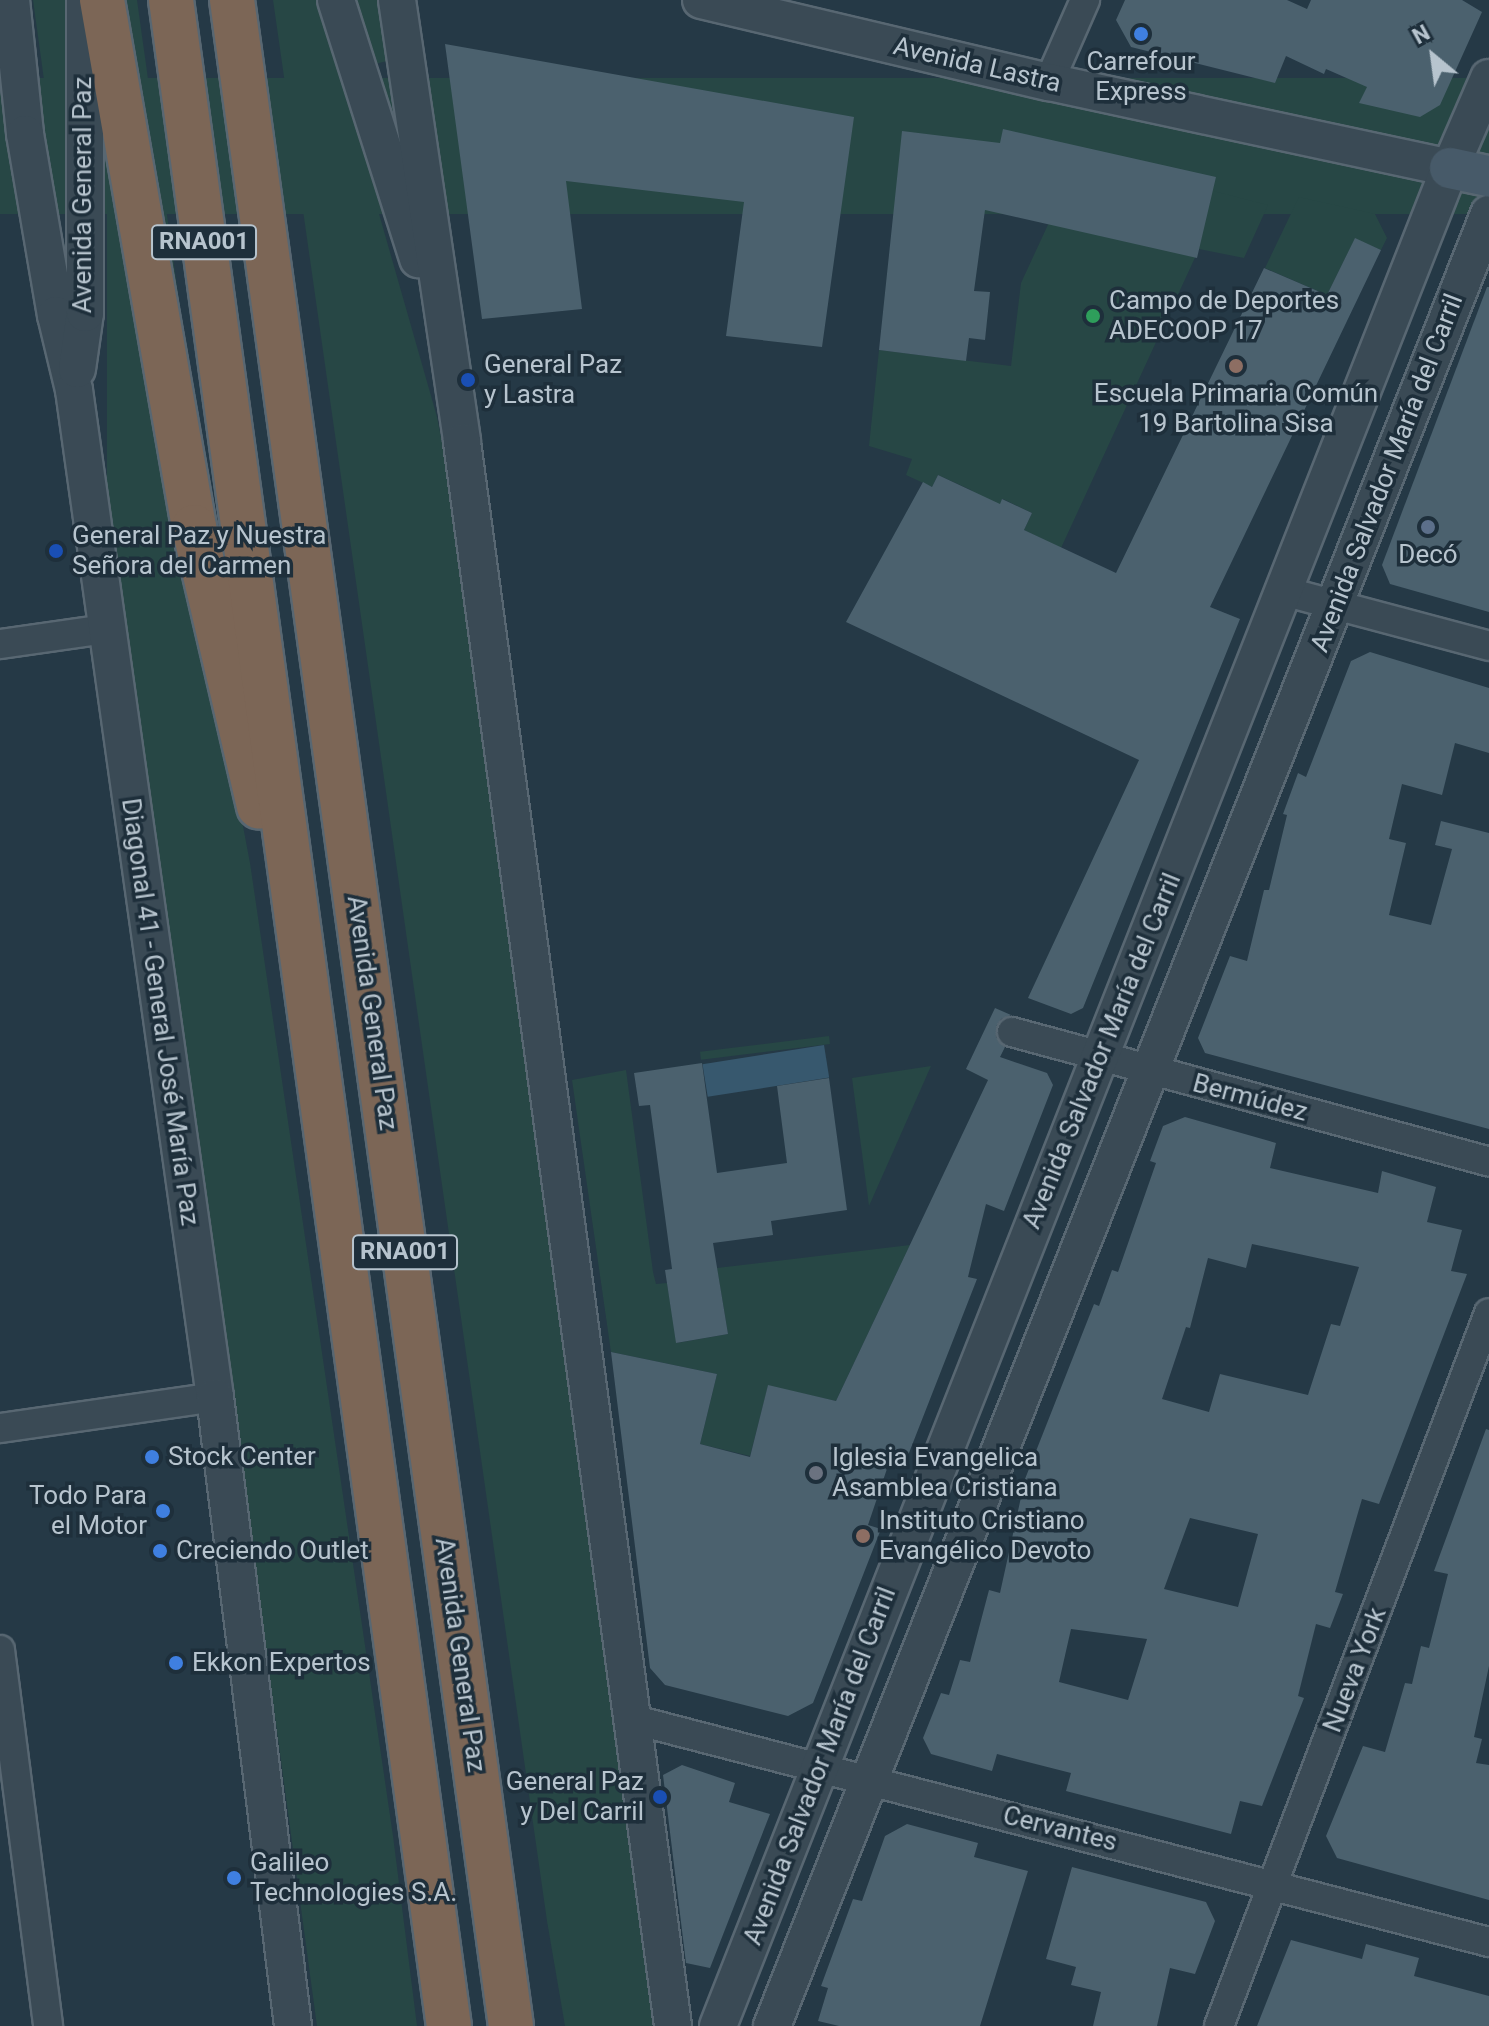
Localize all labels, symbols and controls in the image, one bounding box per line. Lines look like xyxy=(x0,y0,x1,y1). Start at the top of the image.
north arrow xyxy=(1393,16,1473,96)
text: N xyxy=(1408,20,1434,49)
marker: Carrefour Express xyxy=(1132,25,1150,43)
street label: Avenida Lastra xyxy=(890,31,1064,99)
place label: Carrefour Express xyxy=(1086,46,1196,108)
street label: Avenida General Paz xyxy=(67,77,99,313)
road number: RNA001 xyxy=(150,222,258,262)
place label: Campo de Deportes ADECOOP 17 xyxy=(1109,285,1339,346)
street label: Avenida Salvador María del Carril xyxy=(1304,290,1470,656)
marker: Campo de Deportes ADECOOP 17 xyxy=(1084,307,1102,325)
place label: General Paz y Lastra xyxy=(484,349,622,410)
marker: Escuela Primaria Común 19 Bartolina Sisa xyxy=(1227,357,1245,375)
marker: General Paz y Lastra xyxy=(459,371,477,389)
place label: Escuela Primaria Común 19 Bartolina Sisa xyxy=(1094,378,1378,440)
marker: Decó xyxy=(1419,518,1437,536)
place label: General Paz y Nuestra Señora del Carmen xyxy=(72,520,326,582)
place label: Decó xyxy=(1398,539,1458,571)
marker: General Paz y Nuestra Señora del Carmen xyxy=(47,542,65,560)
street label: Diagonal 41 - General José María Paz xyxy=(115,796,205,1228)
street label: Avenida Salvador María del Carril xyxy=(1016,869,1188,1233)
street label: Avenida General Paz xyxy=(340,894,404,1132)
street label: Bermúdez xyxy=(1189,1068,1311,1128)
road number: RNA001 xyxy=(351,1232,459,1272)
place label: Stock Center xyxy=(168,1441,316,1473)
place label: Iglesia Evangelica Asamblea Cristiana xyxy=(832,1442,1058,1504)
marker: Stock Center xyxy=(143,1448,161,1466)
marker: Iglesia Evangelica Asamblea Cristiana xyxy=(807,1464,825,1482)
place label: Todo Para el Motor xyxy=(29,1480,147,1542)
marker: Todo Para el Motor xyxy=(154,1502,172,1520)
place label: Instituto Cristiano Evangélico Devoto xyxy=(879,1505,1091,1566)
marker: Instituto Cristiano Evangélico Devoto xyxy=(854,1527,872,1545)
place label: Creciendo Outlet xyxy=(176,1535,369,1567)
street label: Avenida General Paz xyxy=(428,1536,492,1774)
marker: Creciendo Outlet xyxy=(151,1542,169,1560)
street label: Avenida Salvador María del Carril xyxy=(737,1583,903,1949)
street label: Nueva York xyxy=(1317,1603,1393,1737)
place label: Ekkon Expertos xyxy=(192,1647,371,1679)
marker: Ekkon Expertos xyxy=(167,1654,185,1672)
place label: General Paz y Del Carril xyxy=(506,1766,644,1828)
marker: General Paz y Del Carril xyxy=(651,1788,669,1806)
street label: Cervantes xyxy=(1000,1800,1120,1858)
place label: Galileo Technologies S.A. xyxy=(250,1847,457,1908)
marker: Galileo Technologies S.A. xyxy=(225,1869,243,1887)

